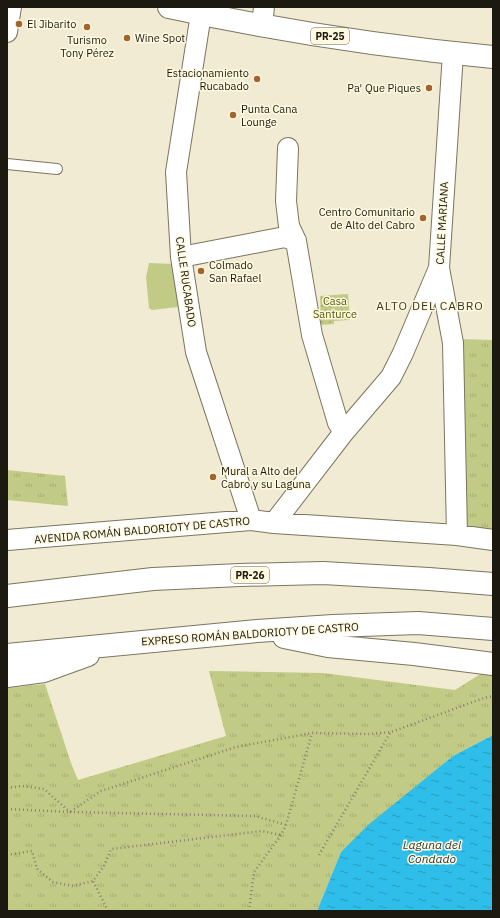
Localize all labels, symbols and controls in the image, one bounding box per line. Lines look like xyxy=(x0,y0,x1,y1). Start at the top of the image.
place label: El Jibarito xyxy=(27,17,76,31)
marker: El Jibarito xyxy=(14,19,24,29)
marker: Turismo Tony Pérez xyxy=(82,22,92,32)
road number: PR-25 xyxy=(311,28,349,44)
place label: Wine Spot xyxy=(135,31,185,45)
place label: Turismo Tony Pérez xyxy=(60,33,114,60)
marker: Wine Spot xyxy=(122,33,132,43)
place label: Estacionamiento Rucabado xyxy=(166,66,249,93)
marker: Estacionamiento Rucabado xyxy=(252,74,262,84)
place label: Pa' Que Piques xyxy=(347,81,421,95)
marker: Pa' Que Piques xyxy=(424,83,434,93)
place label: Punta Cana Lounge xyxy=(241,102,297,129)
marker: Punta Cana Lounge xyxy=(228,110,238,120)
street label: CALLE MARIANA xyxy=(433,181,451,265)
place label: Centro Comunitario de Alto del Cabro xyxy=(319,205,415,232)
marker: Centro Comunitario de Alto del Cabro xyxy=(418,213,428,223)
street label: CALLE RUCABADO xyxy=(173,236,199,328)
place label: Colmado San Rafael xyxy=(209,258,261,285)
marker: Colmado San Rafael xyxy=(196,266,206,276)
park label: Casa Santurce xyxy=(313,294,357,321)
district label: ALTO DEL CABRO xyxy=(376,298,484,313)
place label: Mural a Alto del Cabro y su Laguna xyxy=(221,464,311,491)
marker: Mural a Alto del Cabro y su Laguna xyxy=(208,472,218,482)
street label: AVENIDA ROMÁN BALDORIOTY DE CASTRO xyxy=(33,514,251,546)
road number: PR-26 xyxy=(231,567,269,583)
street label: EXPRESO ROMÁN BALDORIOTY DE CASTRO xyxy=(141,619,359,649)
water label: Laguna del Condado xyxy=(403,837,462,866)

